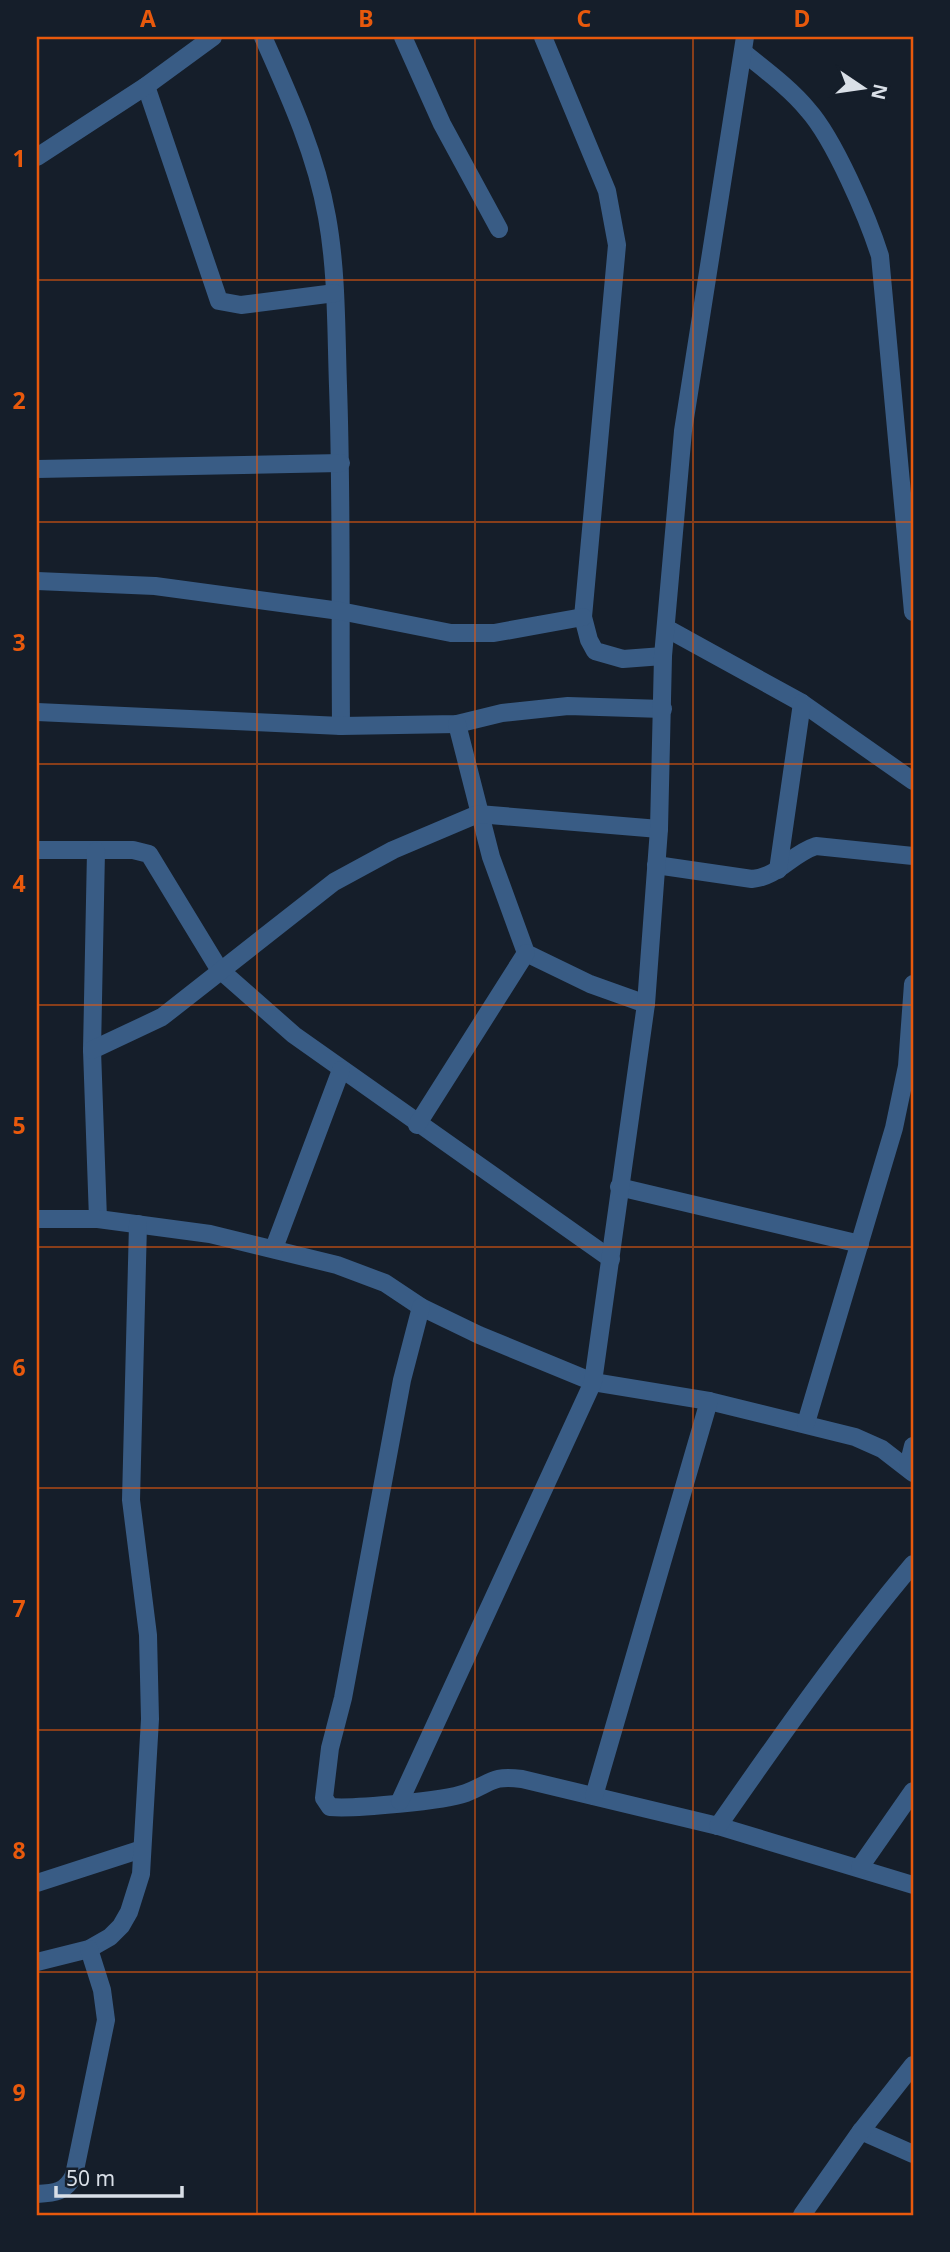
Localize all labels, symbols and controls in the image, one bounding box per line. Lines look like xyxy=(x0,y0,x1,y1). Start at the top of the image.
text: A xyxy=(140,2,156,34)
text: B xyxy=(358,2,374,34)
text: C xyxy=(577,2,592,34)
text: D xyxy=(794,2,810,34)
north arrow xyxy=(828,52,898,122)
text: N xyxy=(865,81,894,102)
text: 1 xyxy=(12,142,26,174)
text: 2 xyxy=(12,384,26,416)
text: 3 xyxy=(12,626,26,658)
text: 4 xyxy=(12,867,26,899)
text: 5 xyxy=(12,1109,26,1141)
text: 6 xyxy=(12,1351,26,1383)
text: 7 xyxy=(12,1592,26,1624)
text: 8 xyxy=(12,1834,26,1866)
text: 9 xyxy=(12,2076,26,2108)
scale bar xyxy=(56,2154,182,2198)
text: 50 m xyxy=(66,2164,115,2192)

